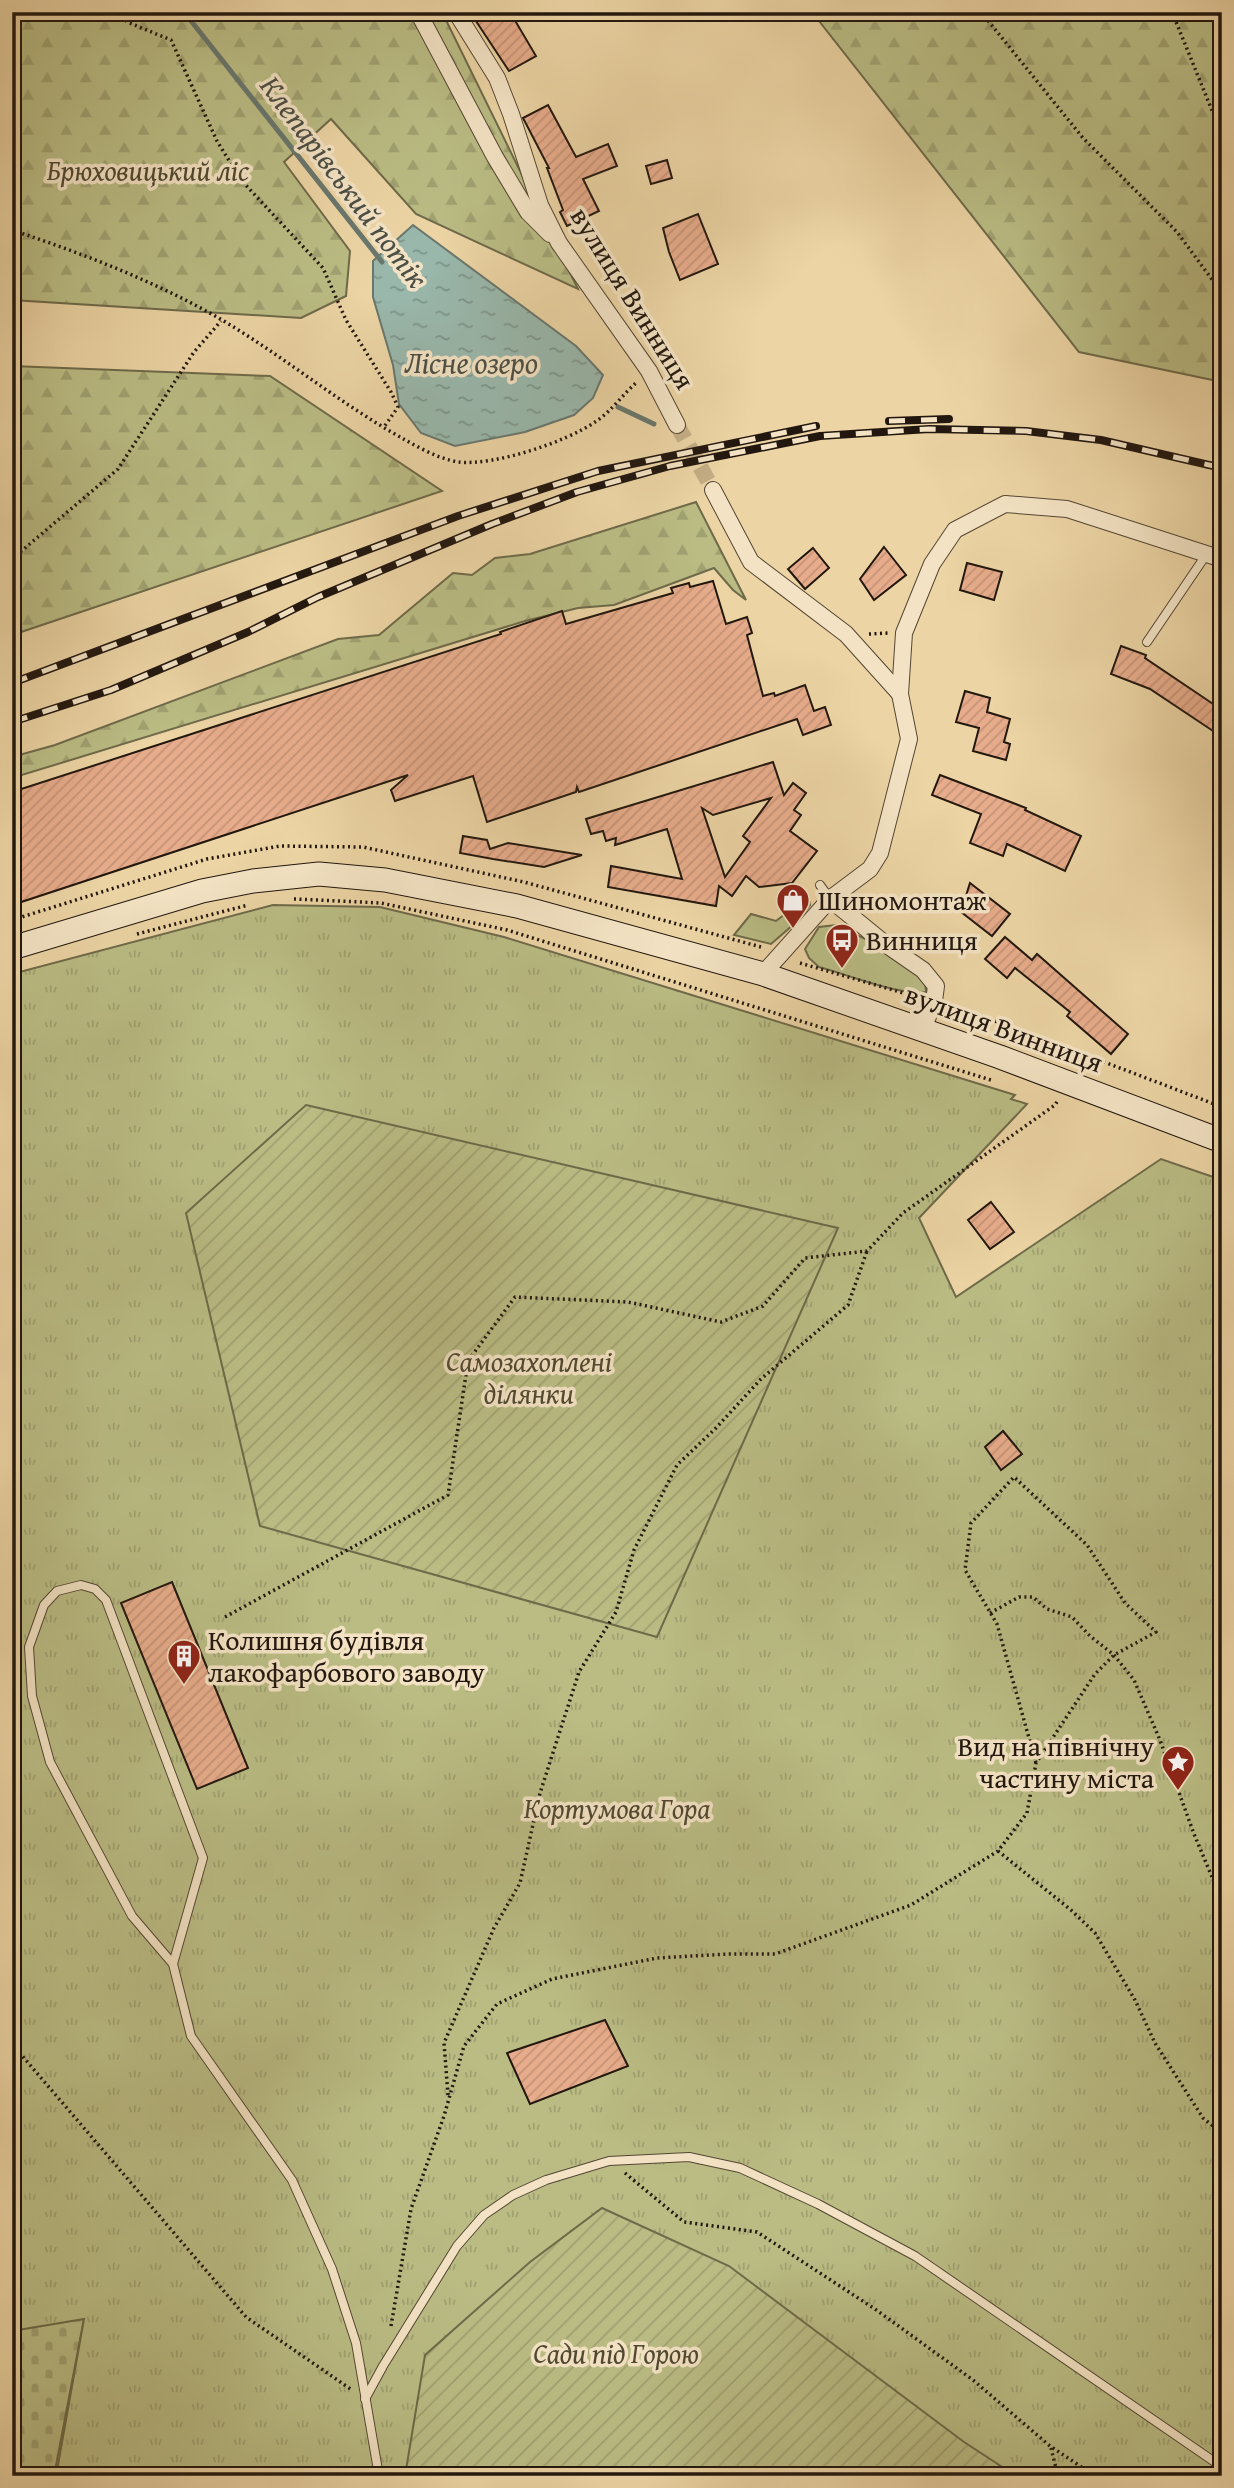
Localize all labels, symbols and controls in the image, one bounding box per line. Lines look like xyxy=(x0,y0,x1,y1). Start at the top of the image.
water label: Клепарівський потік xyxy=(250,66,440,297)
park label: Брюховицький ліс xyxy=(47,149,250,190)
street label: вулиця Винниця xyxy=(561,199,706,397)
water label: Лісне озеро xyxy=(404,340,538,384)
place label: Шиномонтаж xyxy=(818,879,987,920)
shop icon: Шиномонтаж xyxy=(774,881,812,930)
place label: Винниця xyxy=(866,919,978,960)
bus stop icon: Винниця xyxy=(823,921,861,970)
street label: вулиця Винниця xyxy=(899,973,1109,1082)
park label: Самозахоплені ділянки xyxy=(446,1340,612,1413)
place label: Колишня будівля лакофарбового заводу xyxy=(208,1619,485,1692)
building icon: Колишня будівля лакофарбового заводу xyxy=(165,1637,203,1686)
place label: Вид на північну частину міста xyxy=(957,1725,1155,1798)
place icon: Вид на північну частину міста xyxy=(1159,1743,1197,1792)
park label: Кортумова Гора xyxy=(524,1787,710,1828)
park label: Сади під Горою xyxy=(533,2332,699,2373)

